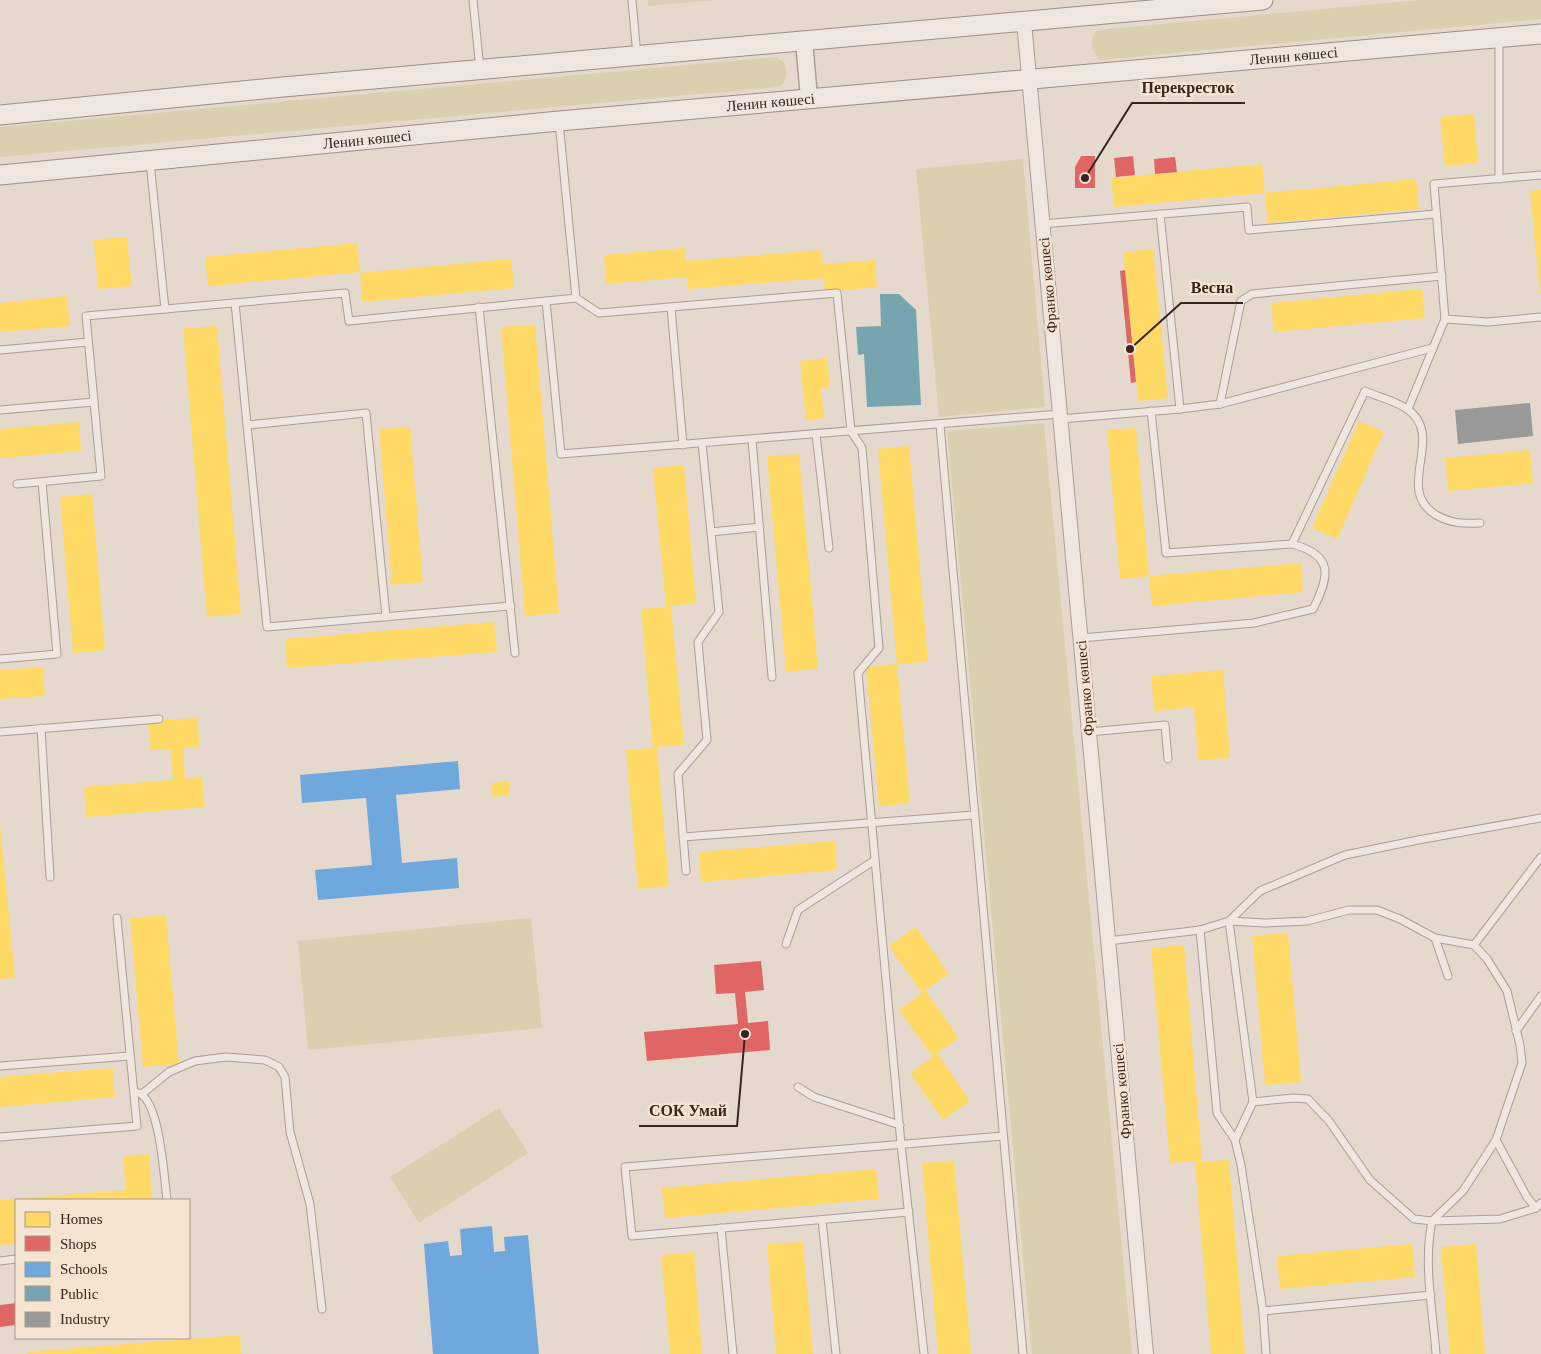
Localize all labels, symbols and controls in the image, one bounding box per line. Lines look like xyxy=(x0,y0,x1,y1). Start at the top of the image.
street label: Ленин көшесі xyxy=(1249,44,1338,68)
callout: Перекресток xyxy=(1132,72,1245,103)
text: Перекресток xyxy=(1142,79,1235,97)
street label: Ленин көшесі xyxy=(726,90,816,114)
street label: Ленин көшесі xyxy=(322,127,412,152)
street label: Франко көшесі xyxy=(1036,236,1060,334)
callout: Весна xyxy=(1181,272,1243,303)
text: Весна xyxy=(1191,279,1233,296)
street label: Франко көшесі xyxy=(1073,639,1097,737)
street label: Франко көшесі xyxy=(1110,1042,1134,1140)
callout: СОК Умай xyxy=(639,1095,737,1126)
text: СОК Умай xyxy=(649,1102,727,1119)
legend xyxy=(15,1199,190,1339)
text: Homes xyxy=(60,1211,103,1227)
text: Shops xyxy=(60,1236,97,1252)
text: Schools xyxy=(60,1261,108,1277)
text: Public xyxy=(60,1286,99,1302)
text: Industry xyxy=(60,1311,110,1327)

